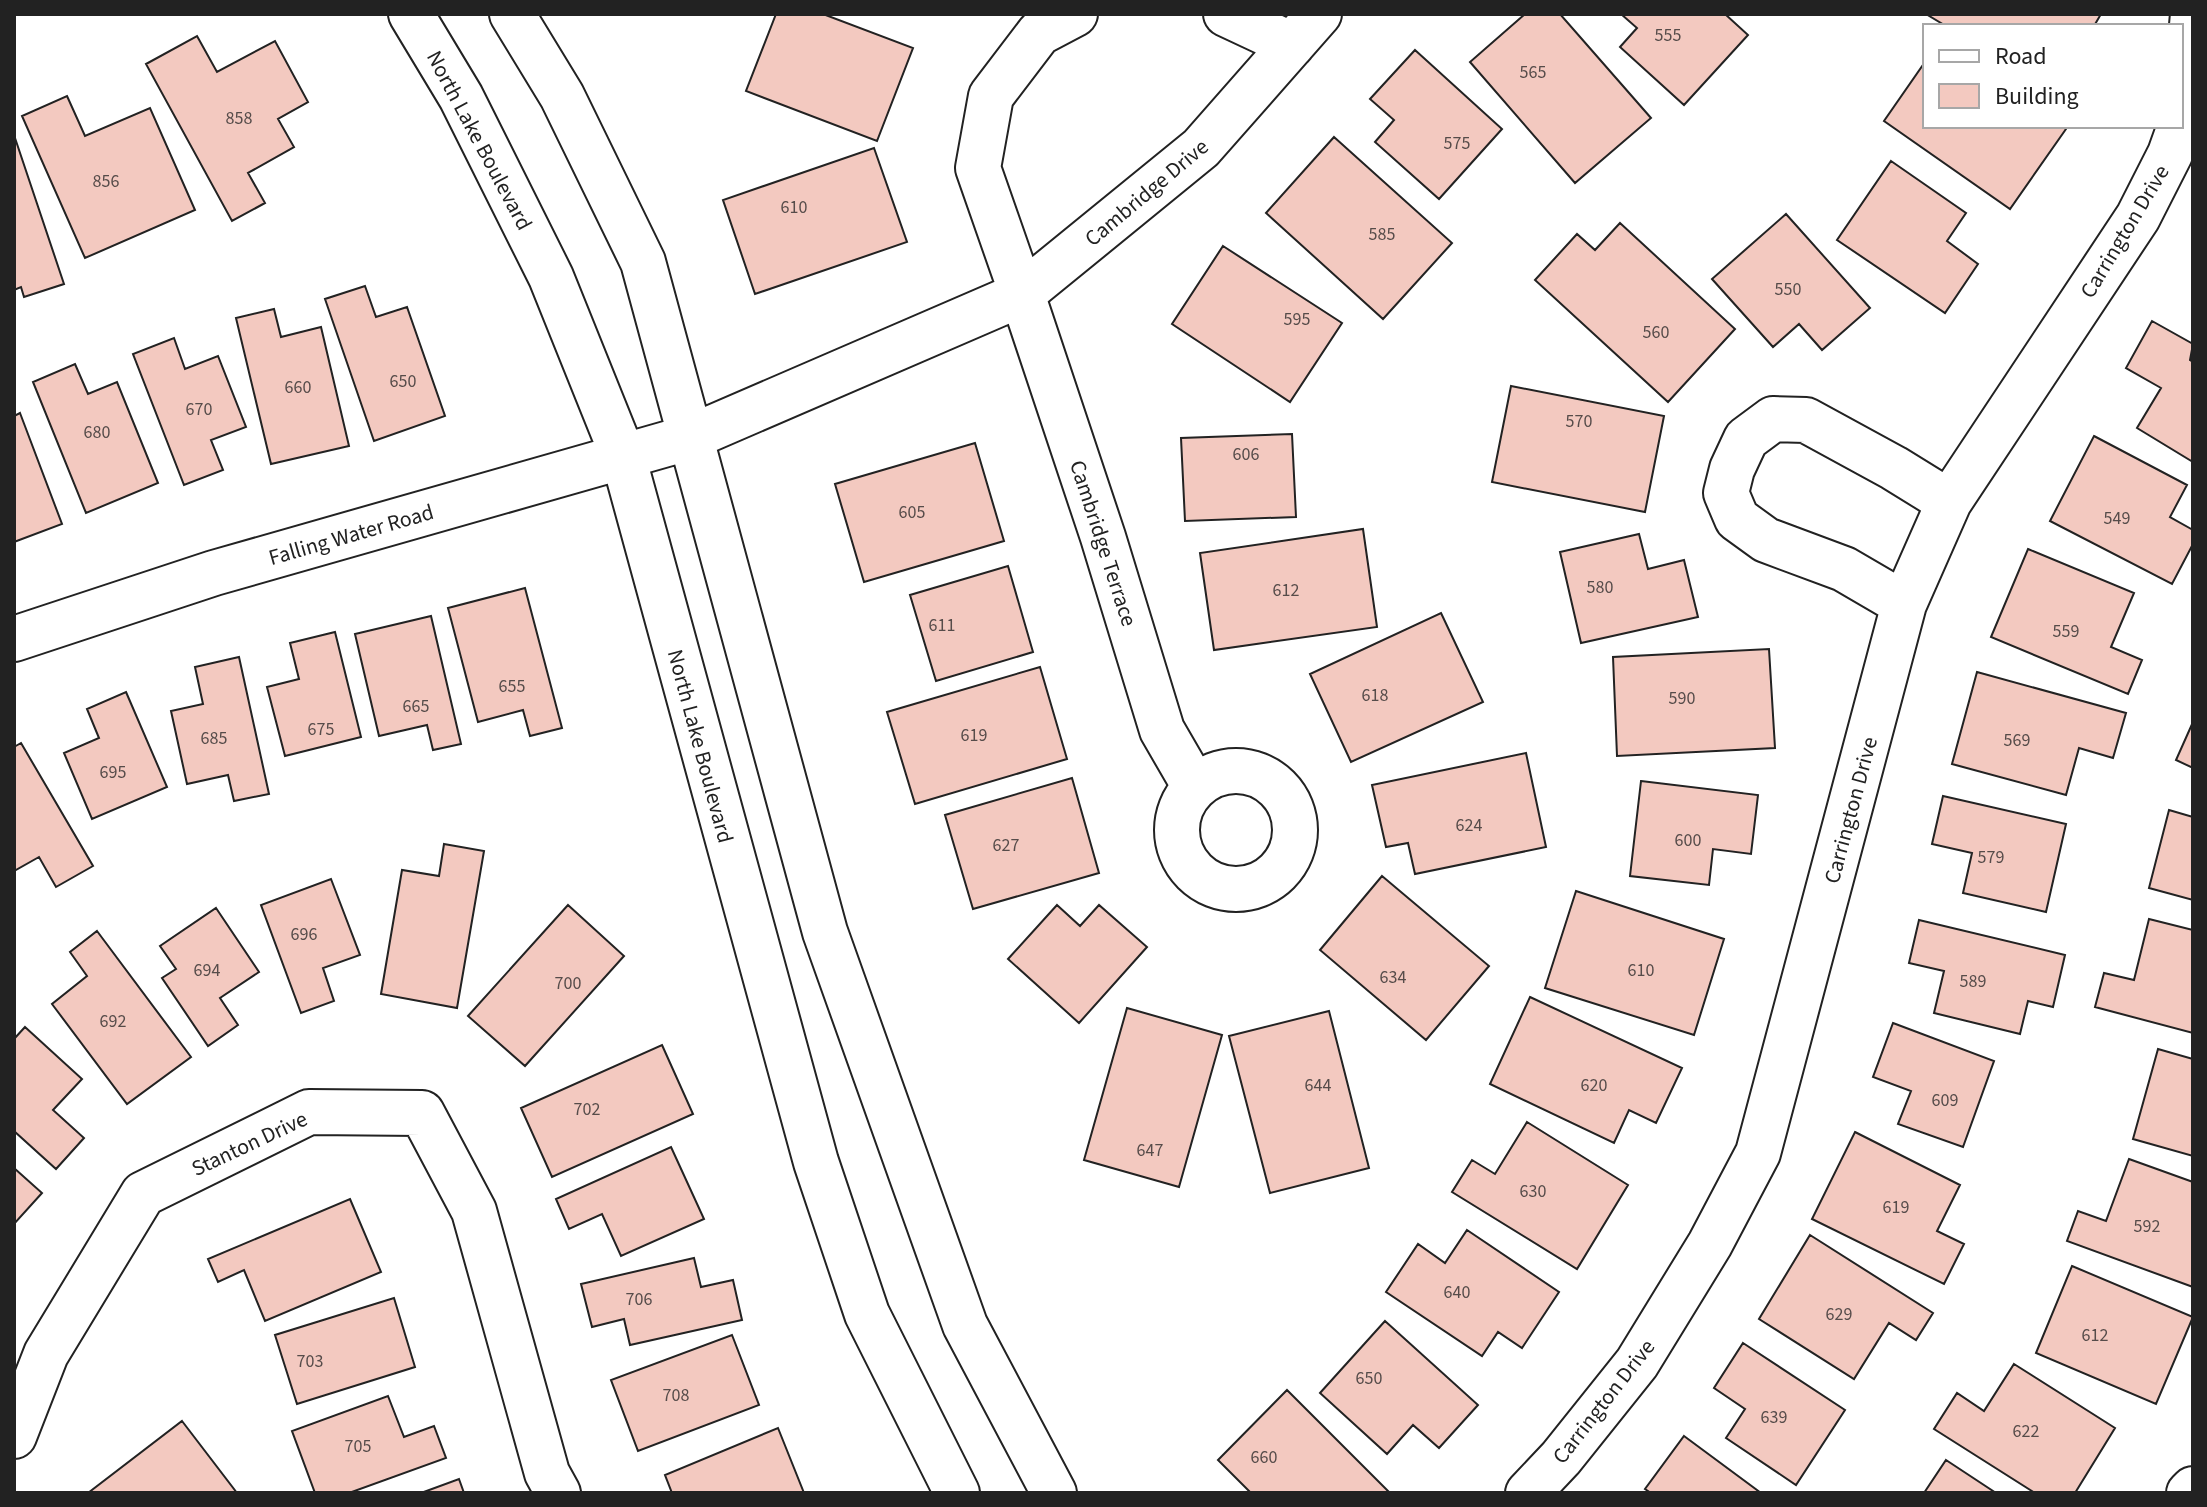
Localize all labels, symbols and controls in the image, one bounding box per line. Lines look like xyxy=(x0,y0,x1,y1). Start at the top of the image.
house number: 555 xyxy=(1655,23,1681,48)
legend xyxy=(1923,24,2183,128)
text: Road xyxy=(1995,39,2047,74)
street label: North Lake Boulevard xyxy=(418,45,540,236)
house number: 565 xyxy=(1520,60,1546,85)
text: Building xyxy=(1995,79,2079,114)
house number: 858 xyxy=(226,106,252,131)
street label: Cambridge Drive xyxy=(1078,131,1216,254)
house number: 575 xyxy=(1444,131,1470,156)
street label: Carrington Drive xyxy=(2072,159,2177,304)
house number: 856 xyxy=(93,169,119,194)
house number: 610 xyxy=(781,195,807,220)
house number: 585 xyxy=(1369,222,1395,247)
house number: 550 xyxy=(1775,277,1801,302)
house number: 595 xyxy=(1284,307,1310,332)
house number: 560 xyxy=(1643,320,1669,345)
house number: 650 xyxy=(390,369,416,394)
house number: 660 xyxy=(285,375,311,400)
house number: 670 xyxy=(186,397,212,422)
house number: 570 xyxy=(1566,409,1592,434)
house number: 680 xyxy=(84,420,110,445)
house number: 606 xyxy=(1233,442,1259,467)
street label: Cambridge Terrace xyxy=(1061,456,1145,631)
street label: Falling Water Road xyxy=(265,496,438,574)
house number: 605 xyxy=(899,500,925,525)
house number: 549 xyxy=(2104,506,2130,531)
house number: 580 xyxy=(1587,575,1613,600)
house number: 612 xyxy=(1273,578,1299,603)
house number: 611 xyxy=(929,613,955,638)
house number: 559 xyxy=(2053,619,2079,644)
street label: North Lake Boulevard xyxy=(659,646,741,847)
house number: 655 xyxy=(499,674,525,699)
house number: 618 xyxy=(1362,683,1388,708)
house number: 590 xyxy=(1669,686,1695,711)
house number: 665 xyxy=(403,694,429,719)
house number: 675 xyxy=(308,717,334,742)
house number: 619 xyxy=(961,723,987,748)
house number: 685 xyxy=(201,726,227,751)
house number: 569 xyxy=(2004,728,2030,753)
street label: Carrington Drive xyxy=(1816,733,1886,887)
house number: 695 xyxy=(100,760,126,785)
house number: 624 xyxy=(1456,813,1482,838)
house number: 600 xyxy=(1675,828,1701,853)
house number: 627 xyxy=(993,833,1019,858)
house number: 579 xyxy=(1978,845,2004,870)
house number: 696 xyxy=(291,922,317,947)
house number: 694 xyxy=(194,958,220,983)
house number: 610 xyxy=(1628,958,1654,983)
house number: 634 xyxy=(1380,965,1406,990)
house number: 589 xyxy=(1960,969,1986,994)
house number: 700 xyxy=(555,971,581,996)
house number: 692 xyxy=(100,1009,126,1034)
house number: 644 xyxy=(1305,1073,1331,1098)
house number: 620 xyxy=(1581,1073,1607,1098)
house number: 609 xyxy=(1932,1088,1958,1113)
house number: 702 xyxy=(574,1097,600,1122)
street label: Stanton Drive xyxy=(186,1103,313,1185)
house number: 647 xyxy=(1137,1138,1163,1163)
house number: 630 xyxy=(1520,1179,1546,1204)
house number: 619 xyxy=(1883,1195,1909,1220)
house number: 592 xyxy=(2134,1214,2160,1239)
house number: 640 xyxy=(1444,1280,1470,1305)
house number: 706 xyxy=(626,1287,652,1312)
house number: 629 xyxy=(1826,1302,1852,1327)
house number: 612 xyxy=(2082,1323,2108,1348)
street label: Carrington Drive xyxy=(1545,1332,1663,1471)
house number: 703 xyxy=(297,1349,323,1374)
house number: 650 xyxy=(1356,1366,1382,1391)
house number: 708 xyxy=(663,1383,689,1408)
house number: 639 xyxy=(1761,1405,1787,1430)
house number: 622 xyxy=(2013,1419,2039,1444)
house number: 705 xyxy=(345,1434,371,1459)
house number: 660 xyxy=(1251,1445,1277,1470)

